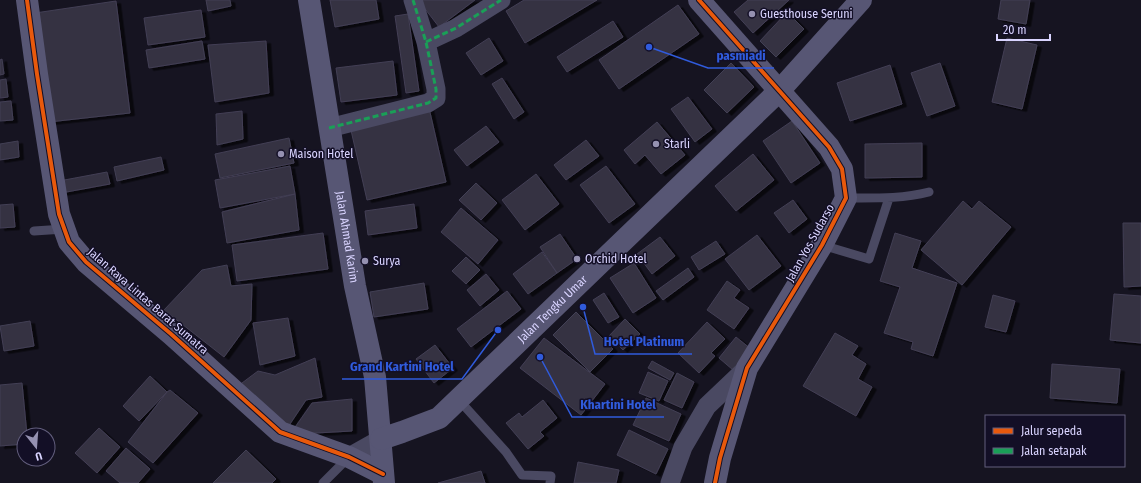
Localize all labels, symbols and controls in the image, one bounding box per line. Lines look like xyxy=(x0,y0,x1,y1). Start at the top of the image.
place label: Guesthouse Seruni xyxy=(760,7,853,21)
marker: Guesthouse Seruni xyxy=(747,9,757,19)
scale bar xyxy=(997,16,1050,42)
text: 20 m xyxy=(1003,23,1027,37)
callout: pasmiadi xyxy=(708,43,774,68)
text: pasmiadi xyxy=(716,48,766,63)
place label: Starli xyxy=(664,137,690,151)
marker: Starli xyxy=(651,139,661,149)
place label: Maison Hotel xyxy=(289,147,353,161)
marker: Maison Hotel xyxy=(276,149,286,159)
street label: Jalan Ahmad Karim xyxy=(333,190,361,284)
street label: Jalan Yos Sudarso xyxy=(783,202,837,284)
street label: Jalan Raya Lintas Barat Sumatra xyxy=(85,245,211,357)
place label: Orchid Hotel xyxy=(585,252,647,266)
place label: Surya xyxy=(373,254,401,268)
marker: Orchid Hotel xyxy=(572,254,582,264)
marker: Surya xyxy=(360,256,370,266)
street label: Jalan Tengku Umar xyxy=(515,272,591,346)
callout: Hotel Platinum xyxy=(595,329,692,354)
text: Hotel Platinum xyxy=(604,334,684,349)
callout: Grand Kartini Hotel xyxy=(342,354,462,379)
text: Grand Kartini Hotel xyxy=(350,359,454,374)
callout: Khartini Hotel xyxy=(572,392,664,417)
text: Khartini Hotel xyxy=(580,397,656,412)
legend xyxy=(985,415,1125,467)
text: Jalur sepeda xyxy=(1021,424,1082,438)
north arrow xyxy=(16,427,56,467)
text: Jalan setapak xyxy=(1021,444,1087,458)
text: U xyxy=(34,449,44,463)

